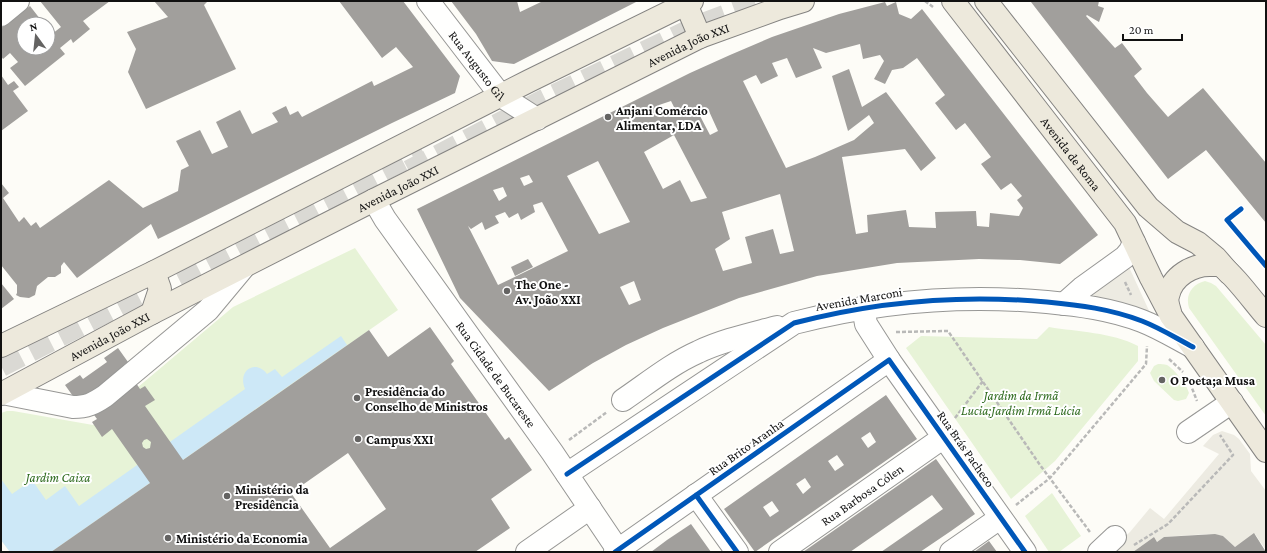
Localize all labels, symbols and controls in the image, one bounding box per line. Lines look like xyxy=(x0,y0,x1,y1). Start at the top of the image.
north arrow xyxy=(16,16,56,56)
scale bar xyxy=(1123,16,1182,42)
text: N xyxy=(28,19,39,33)
street label: Avenida João XXI xyxy=(645,20,731,70)
text: 20 m xyxy=(1129,23,1154,37)
street label: Rua Augusto Gil xyxy=(446,28,508,104)
place label: Anjani Comércio Alimentar, LDA xyxy=(615,103,708,134)
marker: Anjani Comércio Alimentar, LDA xyxy=(603,112,613,122)
street label: Avenida de Roma xyxy=(1038,114,1105,193)
street label: Avenida João XXI xyxy=(355,162,441,215)
place label: The One - Av. João XXI xyxy=(514,277,581,307)
street label: Avenida Marconi xyxy=(815,284,904,314)
marker: The One - Av. João XXI xyxy=(502,286,512,296)
street label: Avenida João XXI xyxy=(67,308,152,363)
street label: Rua Cidade de Bucareste xyxy=(453,318,540,430)
place label: O Poeta;a Musa xyxy=(1170,373,1256,389)
marker: O Poeta;a Musa xyxy=(1157,375,1167,385)
place label: Presidência do Conselho de Ministros xyxy=(365,384,488,414)
park label: Jardim da Irmã Lucia;Jardim Irmã Lúcia xyxy=(961,388,1081,418)
marker: Presidência do Conselho de Ministros xyxy=(352,393,362,403)
street label: Rua Brás Pacheco xyxy=(934,408,998,490)
street label: Rua Brito Aranha xyxy=(705,416,787,478)
place label: Campus XXI xyxy=(366,432,433,447)
marker: Campus XXI xyxy=(353,434,363,444)
street label: Rua Barbosa Cólen xyxy=(818,461,906,529)
park label: Jardim Caixa xyxy=(24,470,90,485)
place label: Ministério da Presidência xyxy=(235,482,310,512)
marker: Ministério da Presidência xyxy=(222,491,232,501)
place label: Ministério da Economia xyxy=(176,531,308,546)
marker: Ministério da Economia xyxy=(163,533,173,543)

